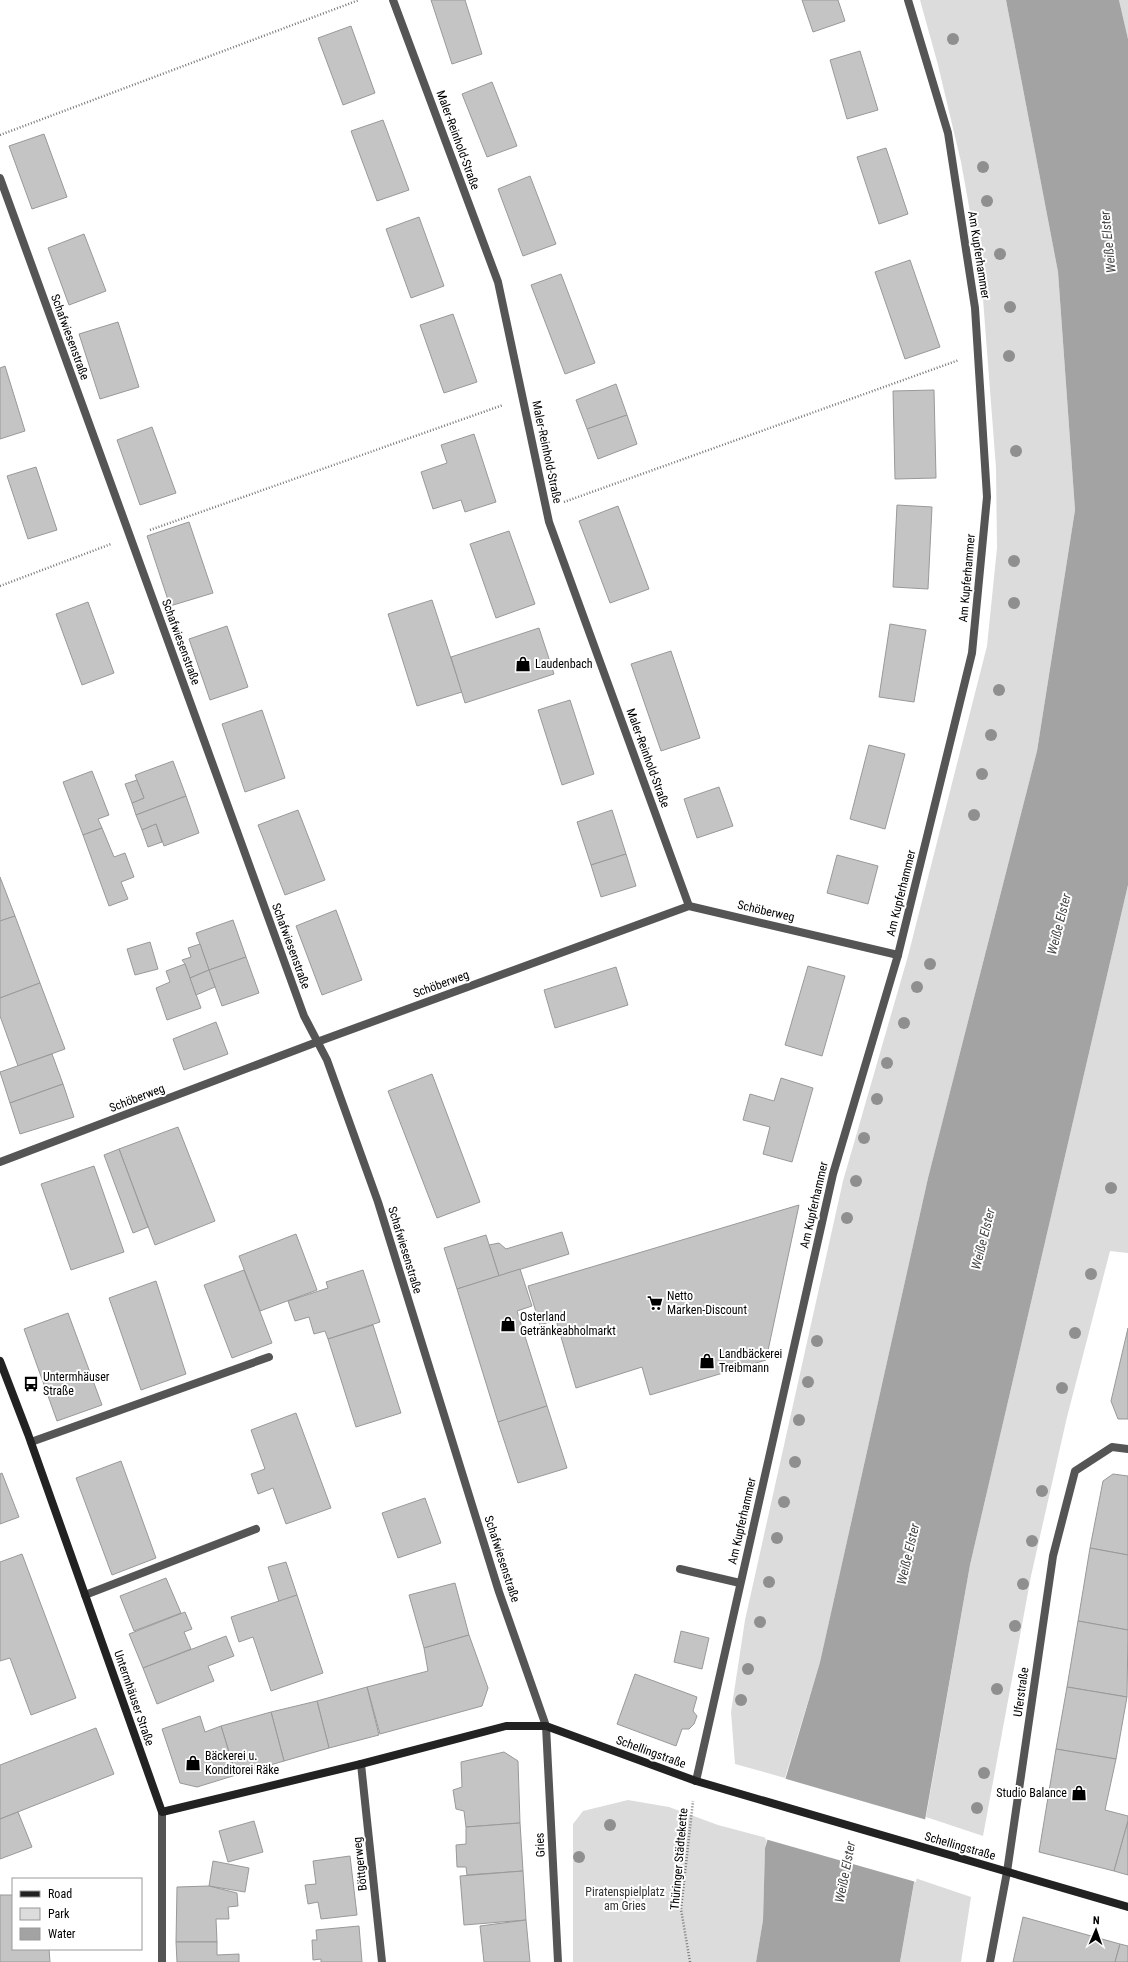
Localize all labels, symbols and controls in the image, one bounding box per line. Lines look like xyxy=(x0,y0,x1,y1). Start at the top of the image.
street label: Maler-Reinhold-Straße xyxy=(434,88,483,192)
water label: Weiße Elster xyxy=(1097,209,1119,274)
street label: Am Kupferhammer xyxy=(965,210,993,300)
street label: Schafwiesenstraße xyxy=(48,292,92,382)
street label: Maler-Reinhold-Straße xyxy=(529,399,565,505)
street label: Am Kupferhammer xyxy=(956,533,978,623)
street label: Schafwiesenstraße xyxy=(159,597,203,687)
shop icon: Laudenbach xyxy=(514,655,532,673)
place label: Laudenbach xyxy=(535,657,593,671)
street label: Maler-Reinhold-Straße xyxy=(624,706,673,810)
street label: Am Kupferhammer xyxy=(883,848,919,938)
water label: Weiße Elster xyxy=(1044,891,1074,956)
street label: Schöberweg xyxy=(736,898,796,924)
street label: Schafwiesenstraße xyxy=(269,901,313,991)
street label: Schöberweg xyxy=(411,967,471,1001)
street label: Schöberweg xyxy=(107,1081,167,1115)
street label: Am Kupferhammer xyxy=(797,1160,831,1250)
street label: Schafwiesenstraße xyxy=(385,1205,425,1296)
water label: Weiße Elster xyxy=(968,1206,998,1271)
place label: Netto Marken-Discount xyxy=(667,1289,747,1317)
supermarket icon: Netto Marken-Discount xyxy=(646,1294,664,1312)
place label: Osterland Getränkeabholmarkt xyxy=(520,1310,616,1338)
shop icon: Osterland Getränkeabholmarkt xyxy=(499,1315,517,1333)
place label: Landbäckerei Treibmann xyxy=(719,1347,782,1375)
shop icon: Landbäckerei Treibmann xyxy=(698,1352,716,1370)
place label: Untermhäuser Straße xyxy=(43,1370,110,1398)
bus stop icon: Untermhäuser Straße xyxy=(22,1375,40,1393)
street label: Am Kupferhammer xyxy=(725,1476,759,1566)
street label: Schafwiesenstraße xyxy=(481,1514,523,1604)
water label: Weiße Elster xyxy=(894,1521,923,1586)
street label: Untermhäuser Straße xyxy=(111,1648,157,1748)
street label: Uferstraße xyxy=(1011,1666,1031,1718)
street label: Schellingstraße xyxy=(614,1733,688,1771)
place label: Bäckerei u. Konditorei Räke xyxy=(205,1749,279,1777)
shop icon: Bäckerei u. Konditorei Räke xyxy=(184,1754,202,1772)
shop icon: Studio Balance xyxy=(1070,1784,1088,1802)
place label: Studio Balance xyxy=(996,1786,1067,1800)
street label: Thüringer Städtekette xyxy=(668,1807,690,1911)
street label: Schellingstraße xyxy=(923,1829,997,1863)
street label: Gries xyxy=(532,1832,548,1858)
street label: Böttgerweg xyxy=(350,1836,370,1892)
water label: Weiße Elster xyxy=(832,1839,859,1904)
legend xyxy=(12,1878,142,1950)
park label: Piratenspielplatz am Gries xyxy=(585,1885,665,1913)
text: Road xyxy=(48,1887,72,1901)
text: Park xyxy=(48,1907,70,1921)
north arrow xyxy=(1076,1910,1116,1950)
text: N xyxy=(1093,1914,1100,1927)
text: Water xyxy=(48,1927,76,1941)

